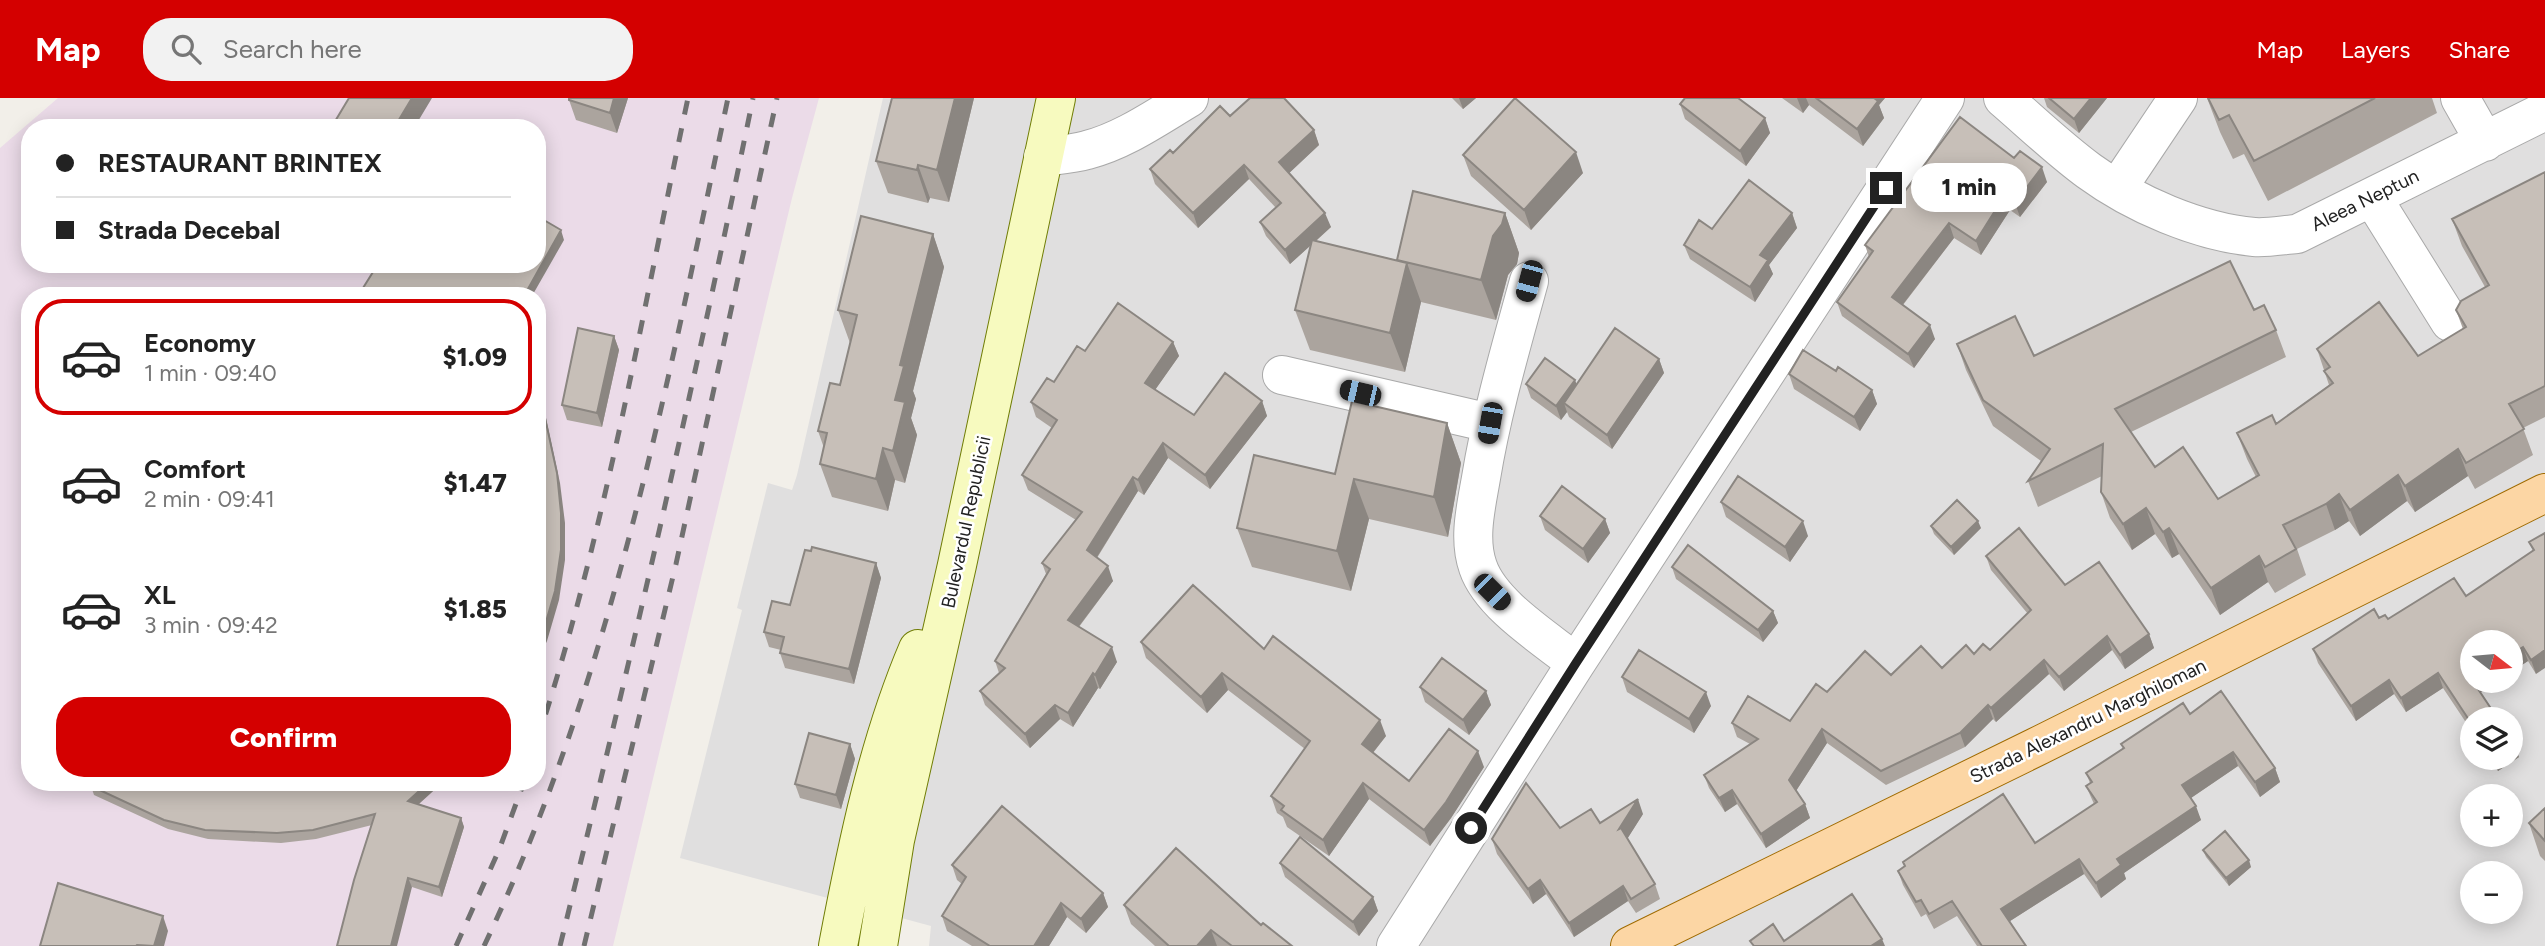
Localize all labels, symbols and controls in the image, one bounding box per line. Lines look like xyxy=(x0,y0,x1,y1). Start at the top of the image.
search box xyxy=(143,18,633,81)
text: Map xyxy=(35,30,101,69)
icon: search xyxy=(167,30,205,68)
text: Search here xyxy=(223,33,362,65)
text: Map xyxy=(2256,35,2303,64)
text: Layers xyxy=(2341,35,2410,64)
text: Share xyxy=(2448,35,2510,64)
text: RESTAURANT BRINTEX xyxy=(98,147,382,179)
callout: 1 min xyxy=(1910,164,2026,212)
street label: Aleea Neptun xyxy=(2307,164,2423,236)
route end xyxy=(1870,172,1902,204)
text: 1 min xyxy=(1942,173,1996,201)
text: Strada Decebal xyxy=(98,214,280,246)
car xyxy=(1514,258,1545,304)
icon: car xyxy=(60,326,123,389)
text: Economy xyxy=(144,327,256,359)
text: $1.09 xyxy=(442,341,507,373)
text: 1 min · 09:40 xyxy=(144,359,277,387)
car xyxy=(1338,378,1383,408)
car xyxy=(1477,400,1504,446)
street label: Bulevardul Republicii xyxy=(936,434,996,610)
icon: car xyxy=(60,452,123,515)
text: Comfort xyxy=(144,453,246,485)
text: $1.47 xyxy=(443,467,507,499)
text: 2 min · 09:41 xyxy=(144,485,275,513)
car xyxy=(1470,570,1515,614)
icon: car xyxy=(60,578,123,641)
text: XL xyxy=(144,579,176,611)
text: $1.85 xyxy=(444,593,507,625)
text: 3 min · 09:42 xyxy=(144,611,278,639)
north arrow xyxy=(2460,630,2524,693)
map controls xyxy=(2460,630,2523,924)
street label: Strada Alexandru Marghiloman xyxy=(1966,654,2210,788)
button: Confirm xyxy=(56,697,511,777)
button: layers xyxy=(2460,707,2523,770)
button: + xyxy=(2460,784,2523,847)
route start xyxy=(1455,812,1487,844)
button: − xyxy=(2460,861,2523,924)

